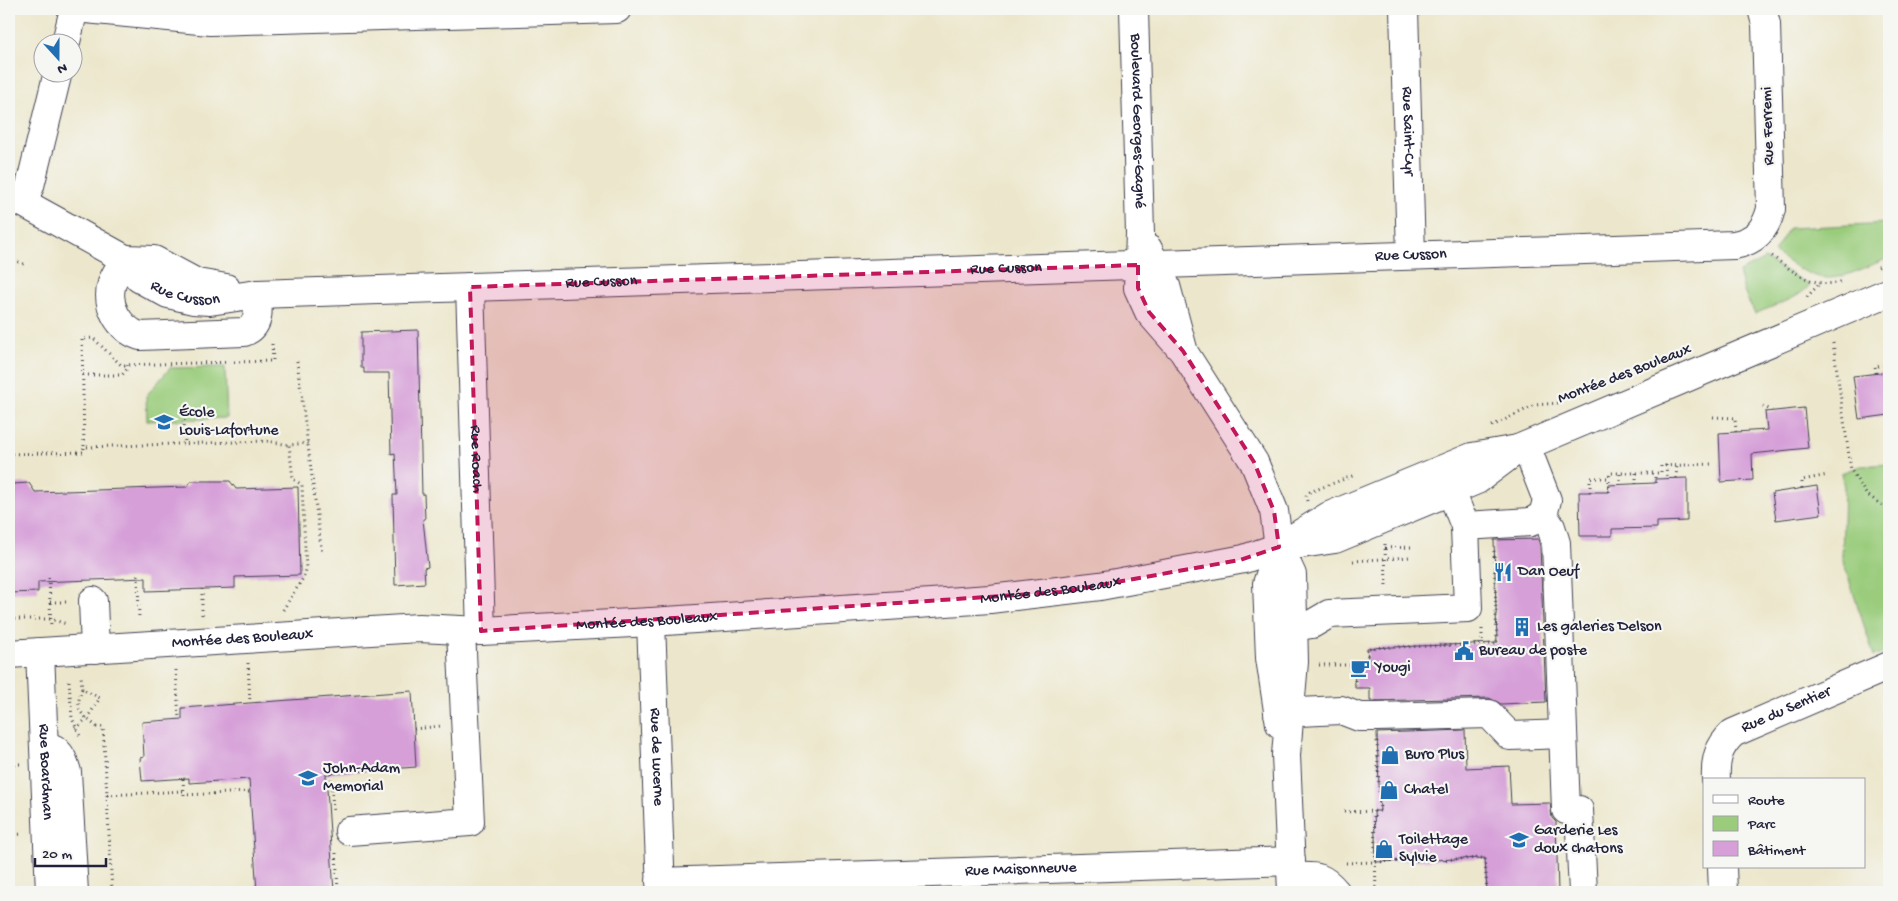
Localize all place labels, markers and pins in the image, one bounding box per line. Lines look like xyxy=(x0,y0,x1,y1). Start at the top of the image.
place label: École Louis-Lafortune xyxy=(179,404,279,441)
school or university icon: École Louis-Lafortune xyxy=(153,411,175,433)
restaurant icon: Dan Oeuf xyxy=(1492,561,1514,583)
place label: Dan Oeuf xyxy=(1517,563,1580,582)
building icon: Les galeries Delson xyxy=(1511,616,1533,638)
place label: Les galeries Delson xyxy=(1537,618,1662,637)
public building icon: Bureau de poste xyxy=(1453,640,1475,662)
place label: Bureau de poste xyxy=(1478,642,1588,661)
cafe icon: Yougi xyxy=(1349,657,1371,679)
place label: Yougi xyxy=(1373,659,1411,678)
shop icon: Buro Plus xyxy=(1379,744,1401,766)
place label: Buro Plus xyxy=(1404,746,1465,765)
place label: John-Adam Memorial xyxy=(323,760,401,797)
school or university icon: John-Adam Memorial xyxy=(297,767,319,789)
shop icon: Chatel xyxy=(1378,779,1400,801)
place label: Chatel xyxy=(1404,781,1448,800)
place label: Garderie Les doux chatons xyxy=(1534,822,1624,859)
school or university icon: Garderie Les doux chatons xyxy=(1508,829,1530,851)
place label: Toilettage Sylvie xyxy=(1398,831,1469,868)
shop icon: Toilettage Sylvie xyxy=(1373,838,1395,860)

